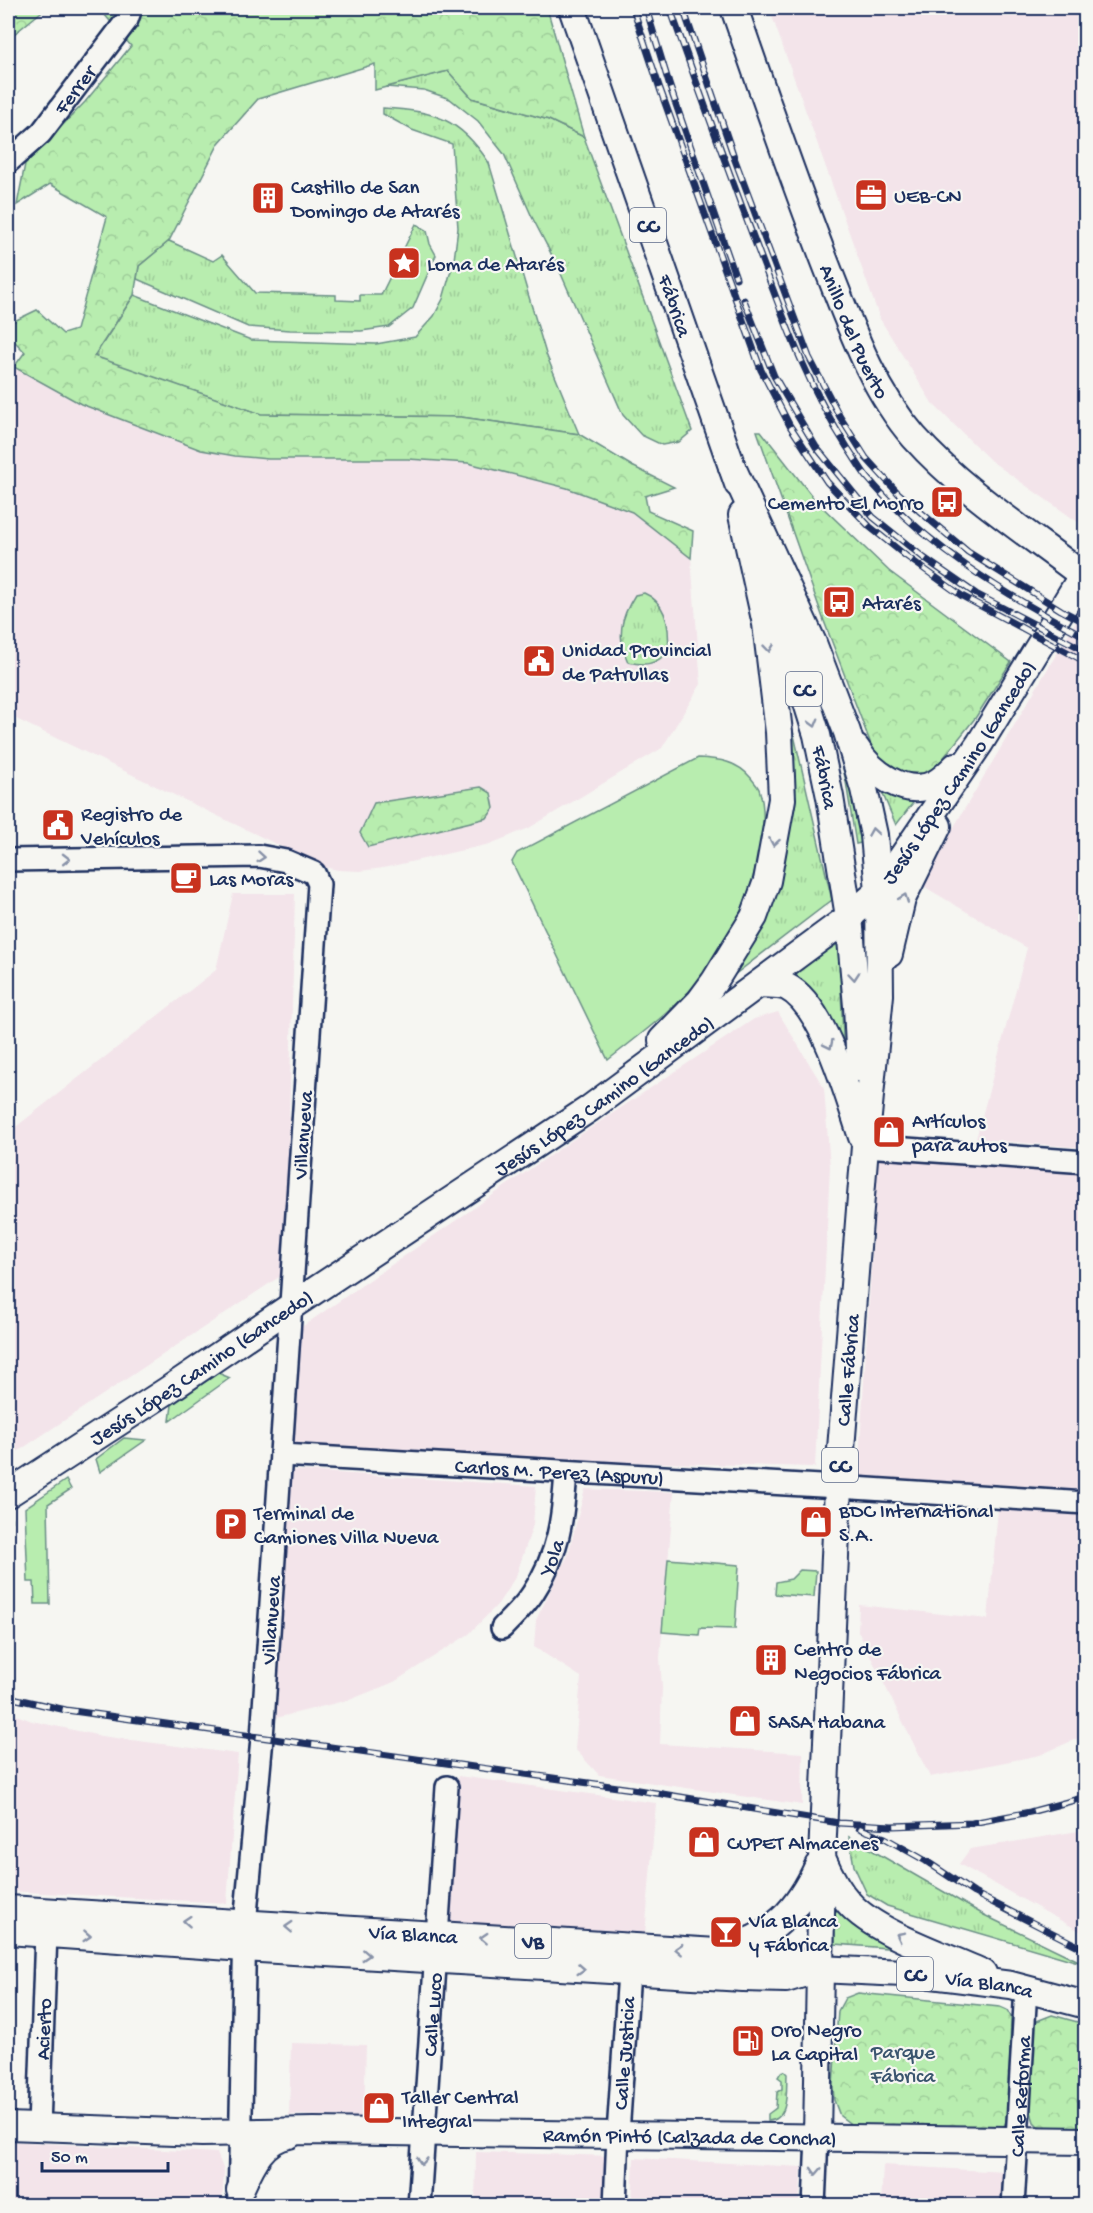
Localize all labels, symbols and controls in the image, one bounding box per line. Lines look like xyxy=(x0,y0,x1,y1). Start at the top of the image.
street label: Ferrer xyxy=(50,61,105,121)
place label: Castillo de San Domingo de Atarés xyxy=(289,177,461,226)
office icon: UEB-CN xyxy=(853,177,889,213)
building icon: Castillo de San Domingo de Atarés xyxy=(250,180,286,216)
place label: UEB-CN xyxy=(894,186,962,211)
road number: CC xyxy=(630,208,666,242)
place icon: Loma de Atarés xyxy=(386,245,422,281)
place label: Loma de Atarés xyxy=(427,254,565,279)
street label: Anillo del Puerto xyxy=(811,262,893,404)
street label: Fábrica xyxy=(650,271,695,342)
bus stop icon: Cemento El Morro xyxy=(929,484,965,520)
place label: Cemento El Morro xyxy=(768,493,924,518)
bus stop icon: Atarés xyxy=(821,584,857,620)
place label: Atarés xyxy=(862,593,922,618)
place label: Unidad Provincial de Patrullas xyxy=(562,640,712,689)
public building icon: Unidad Provincial de Patrullas xyxy=(521,643,557,679)
one-way arrow xyxy=(762,644,775,653)
street label: Jesús López Camino (Gancedo) xyxy=(878,657,1043,890)
road number: CC xyxy=(786,672,822,706)
one-way arrow xyxy=(807,717,819,728)
street label: Fábrica xyxy=(803,743,841,813)
place label: Registro de Vehículos xyxy=(80,804,183,853)
public building icon: Registro de Vehículos xyxy=(40,807,76,843)
one-way arrow xyxy=(867,828,880,838)
one-way arrow xyxy=(768,837,781,847)
one-way arrow xyxy=(256,850,265,863)
one-way arrow xyxy=(61,853,70,865)
cafe icon: Las Moras xyxy=(168,860,204,896)
place label: Las Moras xyxy=(209,869,295,894)
one-way arrow xyxy=(897,893,909,904)
one-way arrow xyxy=(847,971,860,980)
street label: Jesús López Camino (Gancedo) xyxy=(491,1012,720,1184)
one-way arrow xyxy=(822,1039,833,1049)
street label: Villanueva xyxy=(290,1089,321,1181)
place label: Artículos para autos xyxy=(911,1111,1008,1160)
shop icon: Artículos para autos xyxy=(871,1114,907,1150)
street label: Jesús López Camino (Gancedo) xyxy=(87,1286,319,1453)
street label: Calle Fábrica xyxy=(833,1312,868,1427)
road number: CC xyxy=(822,1448,858,1482)
street label: Carlos M. Perez (Aspuru) xyxy=(454,1456,665,1493)
place label: BDC International S.A. xyxy=(838,1501,994,1550)
place label: Terminal de Camiones Villa Nueva xyxy=(253,1503,440,1552)
shop icon: BDC International S.A. xyxy=(798,1504,834,1540)
parking icon: Terminal de Camiones Villa Nueva xyxy=(213,1506,249,1542)
street label: Yola xyxy=(535,1536,573,1583)
street label: Villanueva xyxy=(258,1574,289,1666)
place label: Centro de Negocios Fábrica xyxy=(794,1639,942,1688)
building icon: Centro de Negocios Fábrica xyxy=(753,1642,789,1678)
shop icon: SASA Habana xyxy=(727,1703,763,1739)
place label: SASA Habana xyxy=(768,1712,887,1737)
shop icon: CUPET Almacenes xyxy=(686,1824,722,1860)
place label: CUPET Almacenes xyxy=(727,1833,880,1858)
place label: Vía Blanca y Fábrica xyxy=(748,1911,839,1960)
bar icon: Vía Blanca y Fábrica xyxy=(708,1914,744,1950)
one-way arrow xyxy=(182,1915,191,1928)
one-way arrow xyxy=(285,1921,294,1934)
street label: Vía Blanca xyxy=(367,1922,459,1952)
road number: VB xyxy=(515,1924,551,1958)
one-way arrow xyxy=(82,1929,91,1942)
one-way arrow xyxy=(480,1931,489,1944)
one-way arrow xyxy=(896,1932,906,1943)
one-way arrow xyxy=(674,1943,683,1956)
one-way arrow xyxy=(361,1948,370,1961)
road number: CC xyxy=(897,1957,933,1991)
one-way arrow xyxy=(577,1962,586,1975)
street label: Vía Blanca xyxy=(943,1968,1037,2007)
street label: Calle Luco xyxy=(420,1972,451,2057)
street label: Calle Justicia xyxy=(611,1995,643,2111)
street label: Acierto xyxy=(32,1998,60,2061)
place label: Oro Negro La Capital xyxy=(771,2020,862,2069)
fuel station icon: Oro Negro La Capital xyxy=(730,2023,766,2059)
street label: Calle Reforma xyxy=(1007,2034,1039,2158)
park label: Parque Fábrica xyxy=(870,2042,936,2091)
place label: Taller Central Integral xyxy=(401,2087,519,2136)
shop icon: Taller Central Integral xyxy=(361,2090,397,2126)
street label: Ramón Pintó (Calzada de Concha) xyxy=(543,2125,837,2154)
scale bar xyxy=(42,2135,168,2173)
text: 50 m xyxy=(51,2148,88,2169)
one-way arrow xyxy=(415,2157,428,2166)
one-way arrow xyxy=(809,2167,822,2176)

